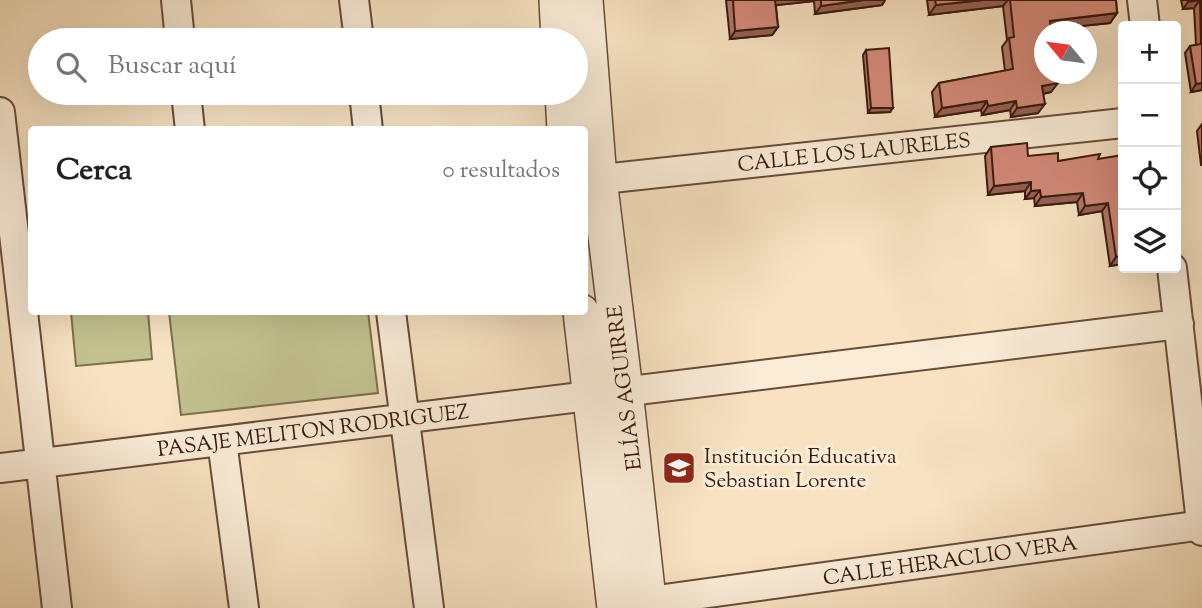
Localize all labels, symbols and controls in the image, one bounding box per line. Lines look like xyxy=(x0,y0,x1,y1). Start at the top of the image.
north arrow xyxy=(1034,21,1097,84)
map controls xyxy=(1118,21,1181,273)
button: + xyxy=(1118,21,1181,84)
search box xyxy=(28,28,588,105)
icon: search xyxy=(52,48,90,86)
text: Buscar aquí xyxy=(108,48,237,85)
button: − xyxy=(1118,84,1181,147)
street label: CALLE LOS LAURELES xyxy=(736,127,972,181)
button: locate xyxy=(1118,147,1181,210)
text: Cerca xyxy=(56,150,132,193)
text: 0 resultados xyxy=(443,155,560,188)
button: layers xyxy=(1118,210,1181,273)
street label: ELÍAS AGUIRRE xyxy=(601,303,651,472)
street label: PASAJE MELITON RODRIGUEZ xyxy=(156,398,471,466)
place label: Institución Educativa Sebastian Lorente xyxy=(704,443,897,497)
school or university icon: Institución Educativa Sebastian Lorente xyxy=(660,449,698,487)
street label: CALLE HERACLIO VERA xyxy=(821,529,1079,595)

